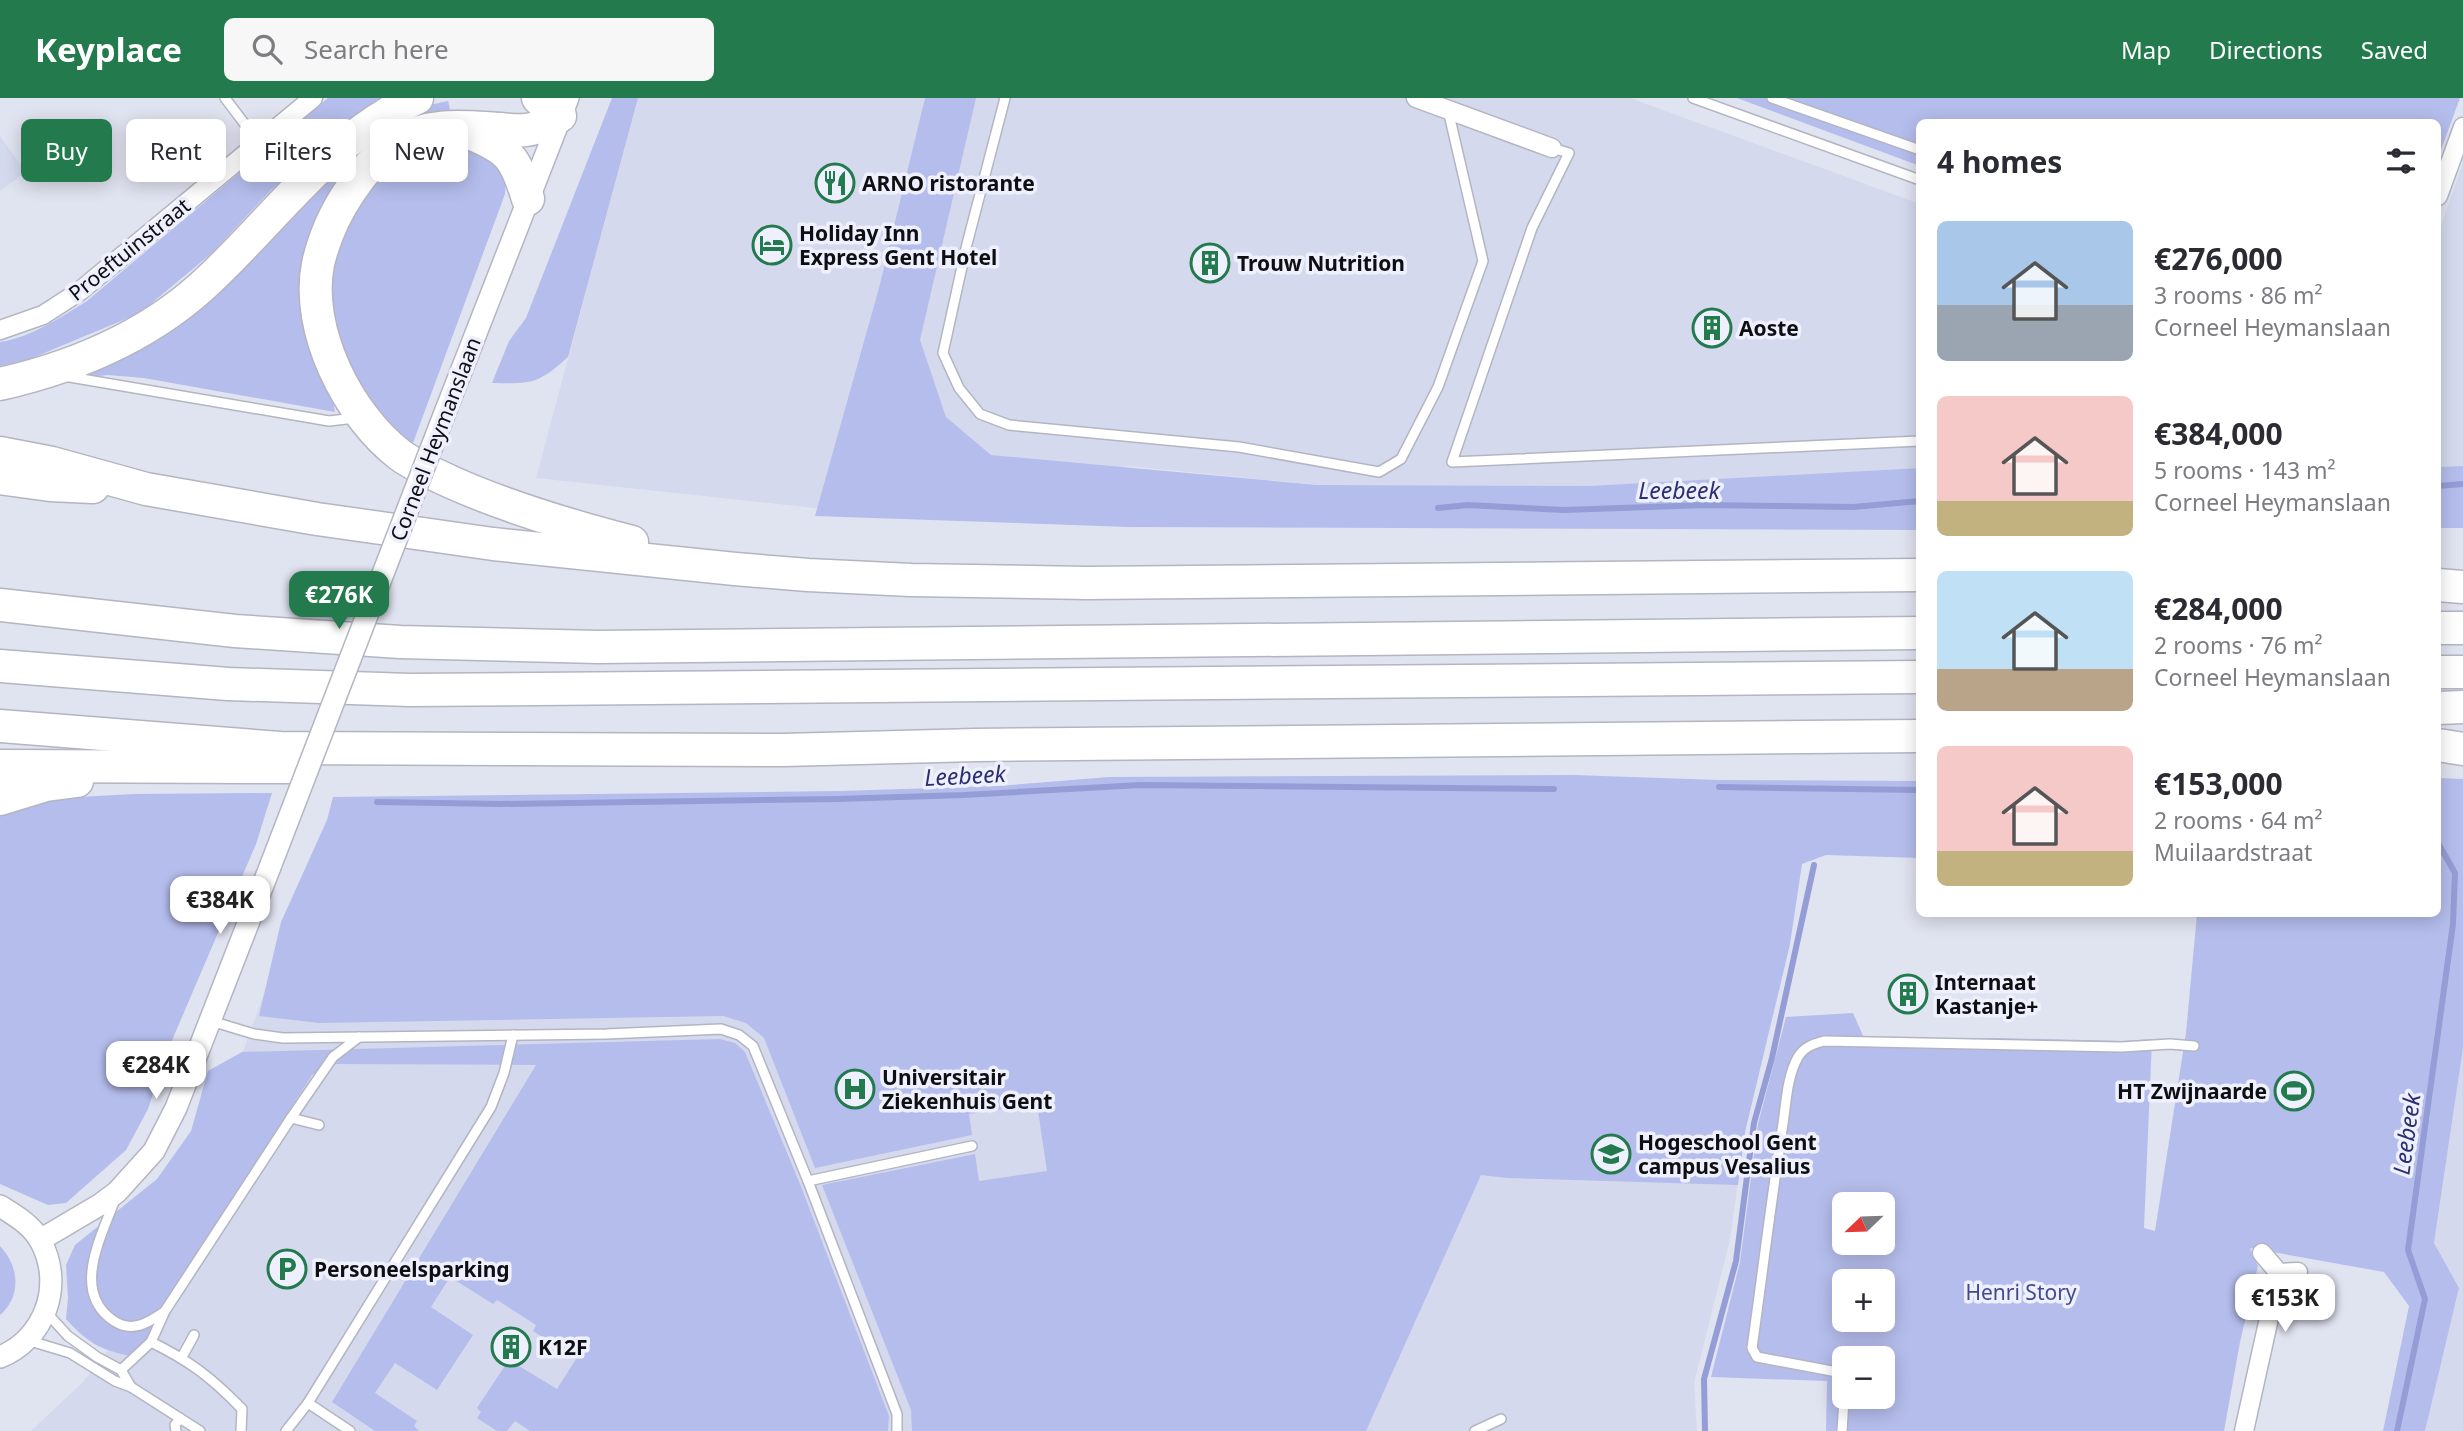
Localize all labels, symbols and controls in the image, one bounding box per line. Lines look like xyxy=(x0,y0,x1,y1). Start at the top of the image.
search box xyxy=(224,18,714,81)
text: Keyplace xyxy=(35,27,182,72)
icon: search xyxy=(248,30,286,68)
text: Search here xyxy=(304,31,449,67)
text: Map xyxy=(2121,33,2171,66)
text: Directions xyxy=(2209,33,2323,66)
text: Saved xyxy=(2361,33,2428,66)
chip: Buy xyxy=(21,119,112,182)
chip: Rent xyxy=(126,119,226,182)
chip: Filters xyxy=(240,119,356,182)
chip: New xyxy=(370,119,468,182)
text: 4 homes xyxy=(1937,141,2062,182)
icon: filters xyxy=(2382,142,2420,180)
restaurant icon: ARNO ristorante xyxy=(814,162,856,204)
place label: ARNO ristorante xyxy=(862,169,1035,197)
street label: Proeftuinstraat xyxy=(62,191,196,307)
place label: Holiday Inn Express Gent Hotel xyxy=(799,219,997,271)
hotel icon: Holiday Inn Express Gent Hotel xyxy=(751,224,793,266)
text: €276,000 xyxy=(2154,238,2283,279)
building icon: Trouw Nutrition xyxy=(1189,242,1231,284)
place label: Trouw Nutrition xyxy=(1237,249,1405,277)
icon: home xyxy=(1993,249,2077,333)
text: 3 rooms · 86 m² xyxy=(2154,279,2323,311)
building icon: Aoste xyxy=(1691,307,1733,349)
text: Corneel Heymanslaan xyxy=(2154,311,2391,343)
place label: Aoste xyxy=(1739,314,1799,342)
street label: Corneel Heymanslaan xyxy=(383,333,487,545)
text: €384,000 xyxy=(2154,413,2283,454)
icon: home xyxy=(1993,424,2077,508)
text: 5 rooms · 143 m² xyxy=(2154,454,2336,486)
water label: Leebeek xyxy=(1638,474,1721,506)
text: Corneel Heymanslaan xyxy=(2154,486,2391,518)
pin: €276K xyxy=(290,572,388,631)
text: €276K xyxy=(305,578,373,610)
text: €284,000 xyxy=(2154,588,2283,629)
icon: home xyxy=(1993,599,2077,683)
text: 2 rooms · 76 m² xyxy=(2154,629,2323,661)
text: Corneel Heymanslaan xyxy=(2154,661,2391,693)
water label: Leebeek xyxy=(923,757,1008,793)
text: €153,000 xyxy=(2154,763,2283,804)
icon: home xyxy=(1993,774,2077,858)
text: 2 rooms · 64 m² xyxy=(2154,804,2323,836)
text: Muilaardstraat xyxy=(2154,836,2312,868)
pin: €384K xyxy=(171,876,269,936)
text: €384K xyxy=(186,883,254,915)
place label: Internaat Kastanje+ xyxy=(1935,968,2038,1020)
building icon: Internaat Kastanje+ xyxy=(1887,973,1929,1015)
pin: €284K xyxy=(107,1042,205,1101)
text: €284K xyxy=(122,1048,190,1080)
place label: Universitair Ziekenhuis Gent xyxy=(882,1063,1052,1115)
hospital icon: Universitair Ziekenhuis Gent xyxy=(834,1068,876,1110)
sports icon: HT Zwijnaarde xyxy=(2273,1070,2315,1112)
place label: HT Zwijnaarde xyxy=(2117,1077,2267,1105)
water label: Leebeek xyxy=(2384,1090,2428,1177)
place label: Hogeschool Gent campus Vesalius xyxy=(1638,1128,1817,1180)
school or university icon: Hogeschool Gent campus Vesalius xyxy=(1590,1133,1632,1175)
north arrow xyxy=(1832,1192,1895,1255)
map controls xyxy=(1832,1192,1895,1409)
parking icon: Personeelsparking xyxy=(266,1248,308,1290)
place label: Personeelsparking xyxy=(314,1255,510,1283)
button: + xyxy=(1832,1269,1895,1332)
pin: €153K xyxy=(2236,1274,2334,1334)
park label: Henri Story xyxy=(1965,1278,2077,1306)
text: €153K xyxy=(2251,1281,2319,1313)
building icon: K12F xyxy=(490,1326,532,1368)
place label: K12F xyxy=(538,1333,588,1361)
button: − xyxy=(1832,1346,1895,1409)

